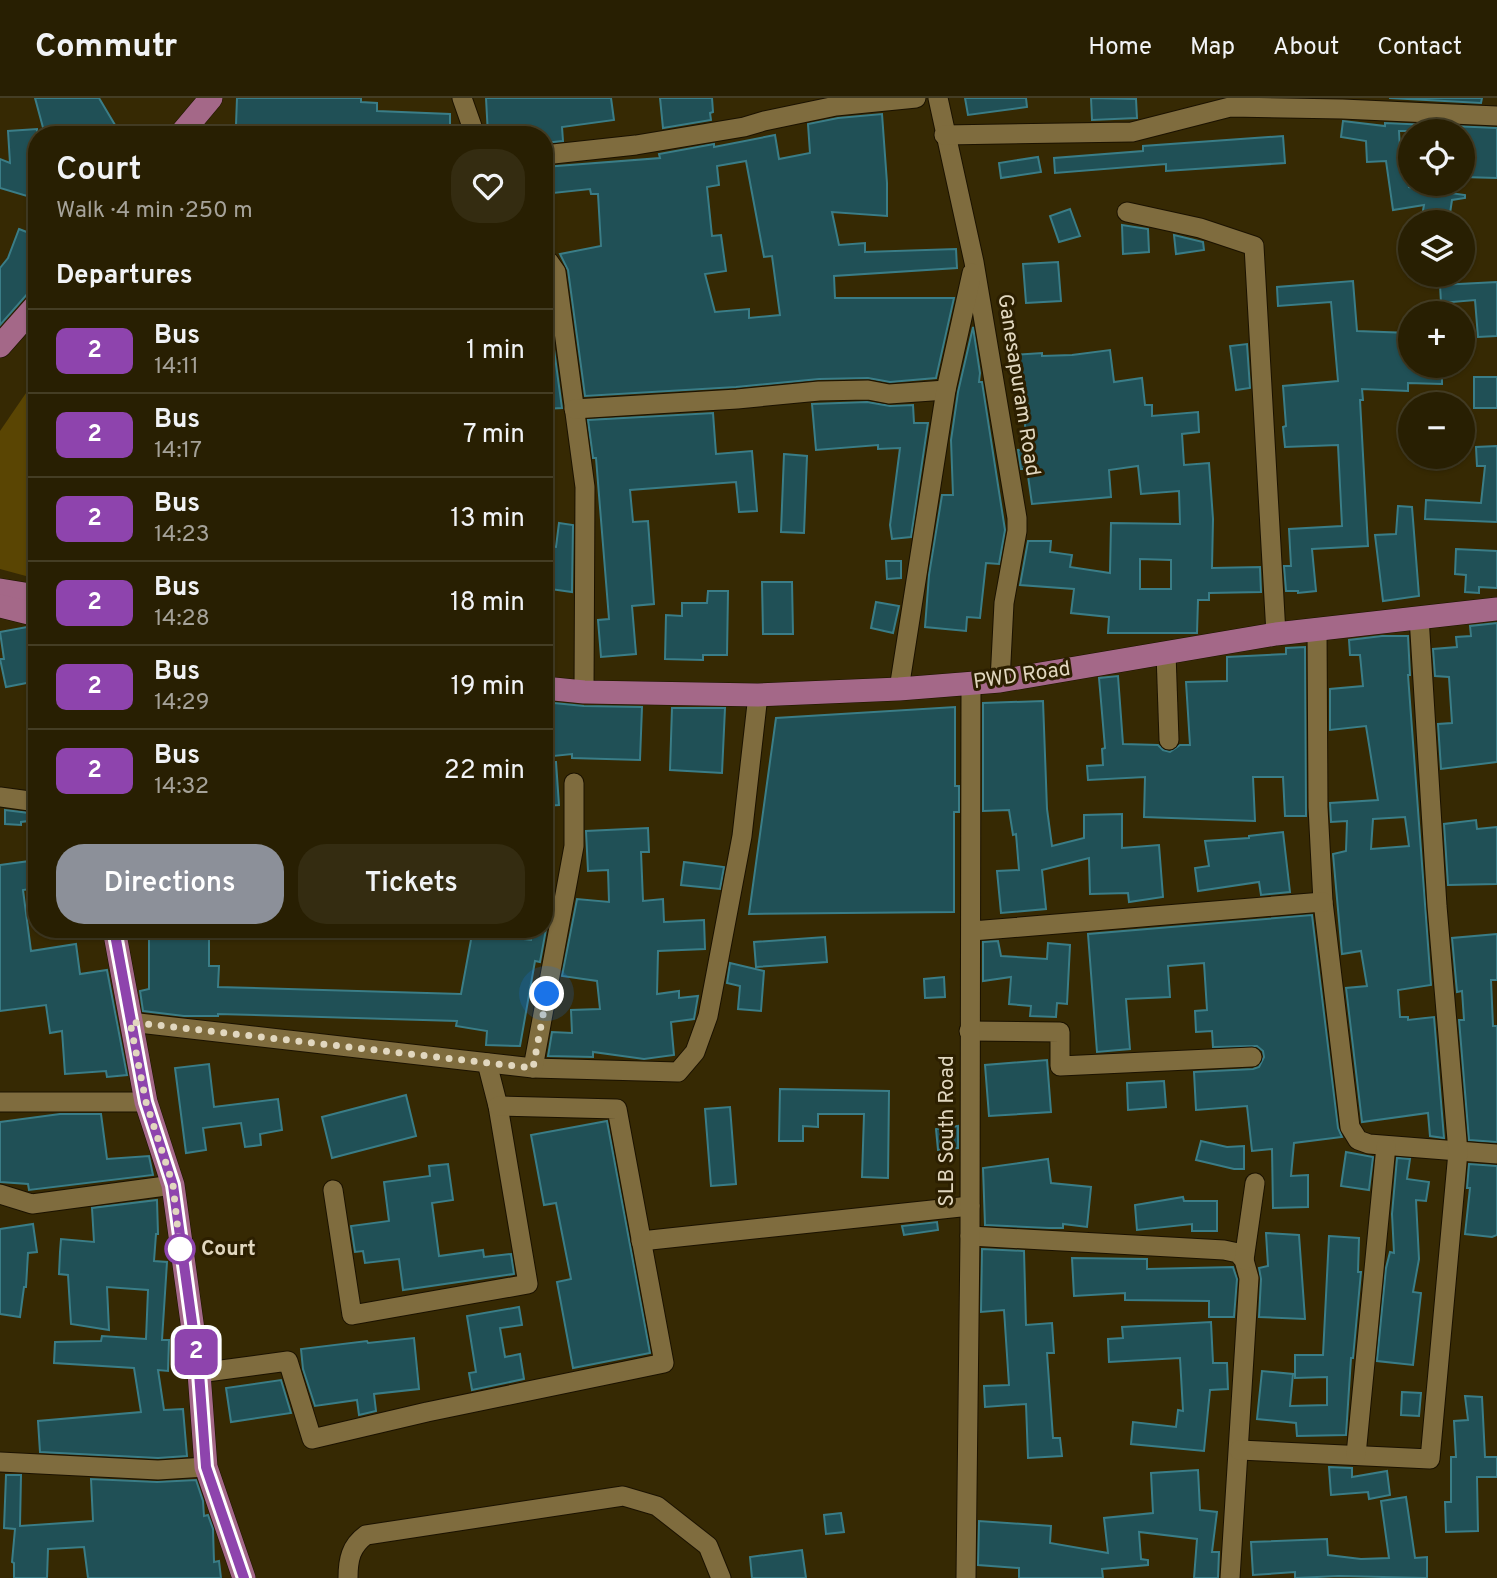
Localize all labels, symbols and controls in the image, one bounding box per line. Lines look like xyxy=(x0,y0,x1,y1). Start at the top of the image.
text: Commutr xyxy=(35,27,177,69)
text: Home xyxy=(1088,33,1152,63)
text: Map xyxy=(1190,33,1235,63)
text: About xyxy=(1273,33,1339,63)
text: Contact xyxy=(1377,33,1462,63)
map controls xyxy=(1398,119,1475,469)
button: locate xyxy=(1398,119,1475,196)
button: heart xyxy=(451,149,525,223)
text: Court xyxy=(56,150,142,192)
text: Walk · 4 min · 250 m xyxy=(56,197,253,226)
button: layers xyxy=(1398,210,1475,287)
text: Departures xyxy=(56,260,193,293)
street label: Ganesapuram Road xyxy=(990,292,1046,478)
button: + xyxy=(1398,301,1475,378)
text: Bus xyxy=(154,320,200,353)
text: 1 min xyxy=(466,335,525,368)
text: 2 xyxy=(87,336,102,366)
text: 14:11 xyxy=(154,353,199,382)
button: − xyxy=(1398,392,1475,469)
text: Bus xyxy=(154,404,200,437)
text: 7 min xyxy=(463,419,525,452)
text: 2 xyxy=(87,420,102,450)
text: 14:17 xyxy=(154,437,202,466)
text: Bus xyxy=(154,488,200,521)
text: 13 min xyxy=(450,503,525,536)
text: 2 xyxy=(87,504,102,534)
text: 14:23 xyxy=(154,521,210,550)
text: Bus xyxy=(154,572,200,605)
text: 18 min xyxy=(450,587,525,620)
text: 2 xyxy=(87,588,102,618)
text: 14:28 xyxy=(154,605,210,634)
text: Bus xyxy=(154,656,200,689)
street label: PWD Road xyxy=(972,656,1072,696)
text: 19 min xyxy=(450,671,525,704)
text: 2 xyxy=(87,672,102,702)
text: 14:29 xyxy=(154,689,209,718)
text: Bus xyxy=(154,740,200,773)
text: 22 min xyxy=(444,755,525,788)
text: 2 xyxy=(87,756,102,786)
text: 14:32 xyxy=(154,773,209,802)
button: Directions xyxy=(56,844,284,924)
button: Tickets xyxy=(298,844,525,924)
your location xyxy=(529,976,564,1011)
street label: SLB South Road xyxy=(934,1055,961,1207)
marker: Court xyxy=(165,1234,195,1264)
place label: Court xyxy=(201,1236,256,1263)
line badge: 2 xyxy=(173,1329,219,1375)
text: 2 xyxy=(189,1337,203,1367)

